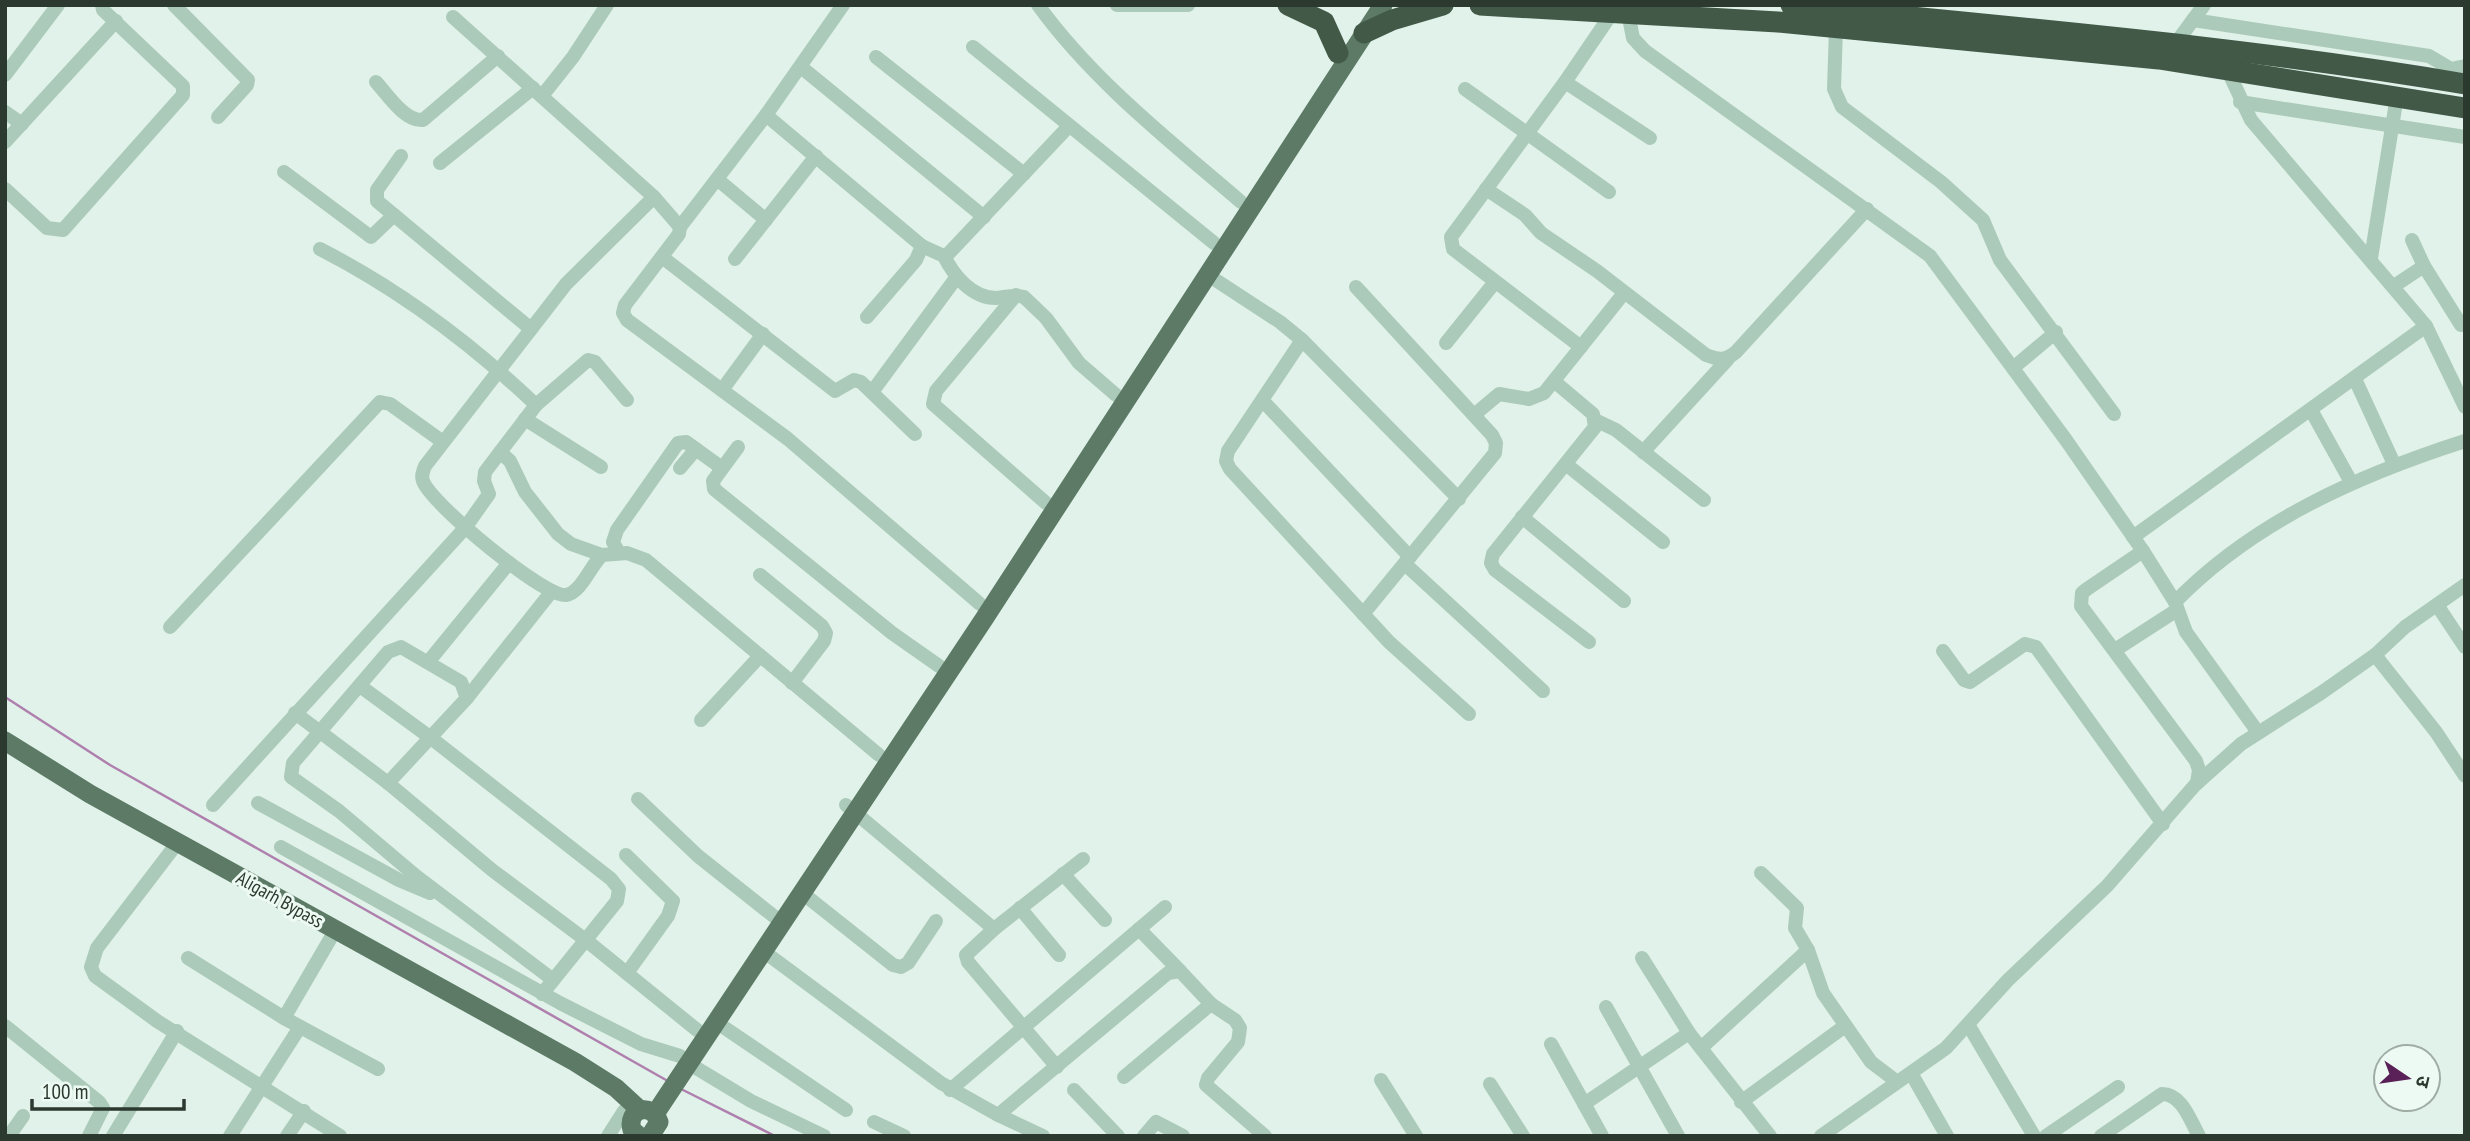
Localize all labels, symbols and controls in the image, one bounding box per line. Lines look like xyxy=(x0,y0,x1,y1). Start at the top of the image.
street label: Aligarh Bypass xyxy=(232,865,328,933)
north arrow xyxy=(2372,1043,2442,1113)
scale bar xyxy=(32,1068,184,1112)
text: उ xyxy=(2410,1074,2437,1091)
text: 100 m xyxy=(42,1078,88,1105)

